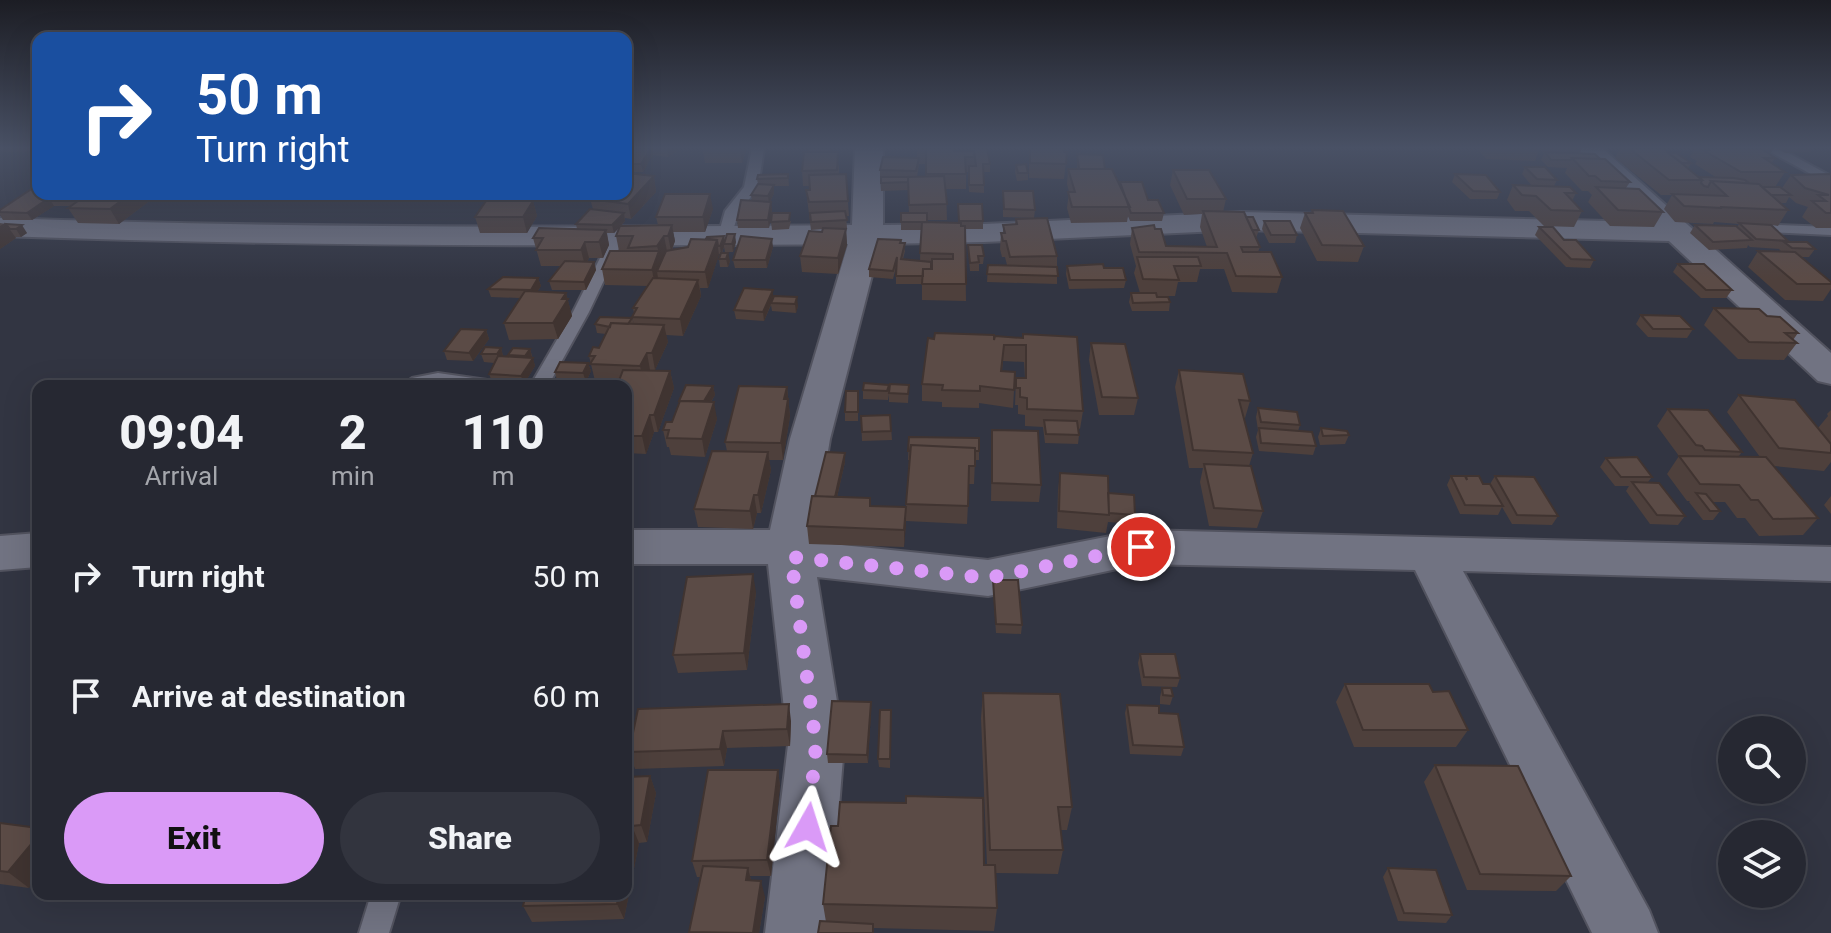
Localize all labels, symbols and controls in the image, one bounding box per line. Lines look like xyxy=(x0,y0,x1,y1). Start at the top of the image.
text: 50 m xyxy=(196,62,323,128)
icon: right xyxy=(64,64,168,168)
text: Turn right xyxy=(196,129,349,171)
text: 09:04 xyxy=(119,404,244,461)
text: 2 xyxy=(339,404,367,461)
text: 110 xyxy=(462,404,545,461)
text: Arrival xyxy=(145,461,218,491)
text: min xyxy=(331,461,375,491)
text: m xyxy=(492,461,515,491)
pin xyxy=(1107,513,1175,581)
icon: arrive xyxy=(1119,525,1163,569)
icon: right xyxy=(64,554,108,598)
text: Turn right xyxy=(132,559,265,594)
text: 50 m xyxy=(533,559,600,594)
icon: arrive xyxy=(64,674,108,718)
text: Arrive at destination xyxy=(132,679,406,714)
text: 60 m xyxy=(533,679,600,714)
map controls xyxy=(1718,716,1806,908)
button: search xyxy=(1718,716,1806,804)
position arrow xyxy=(766,785,850,869)
button: Exit xyxy=(64,792,324,884)
button: Share xyxy=(340,792,600,884)
button: layers xyxy=(1718,820,1806,908)

